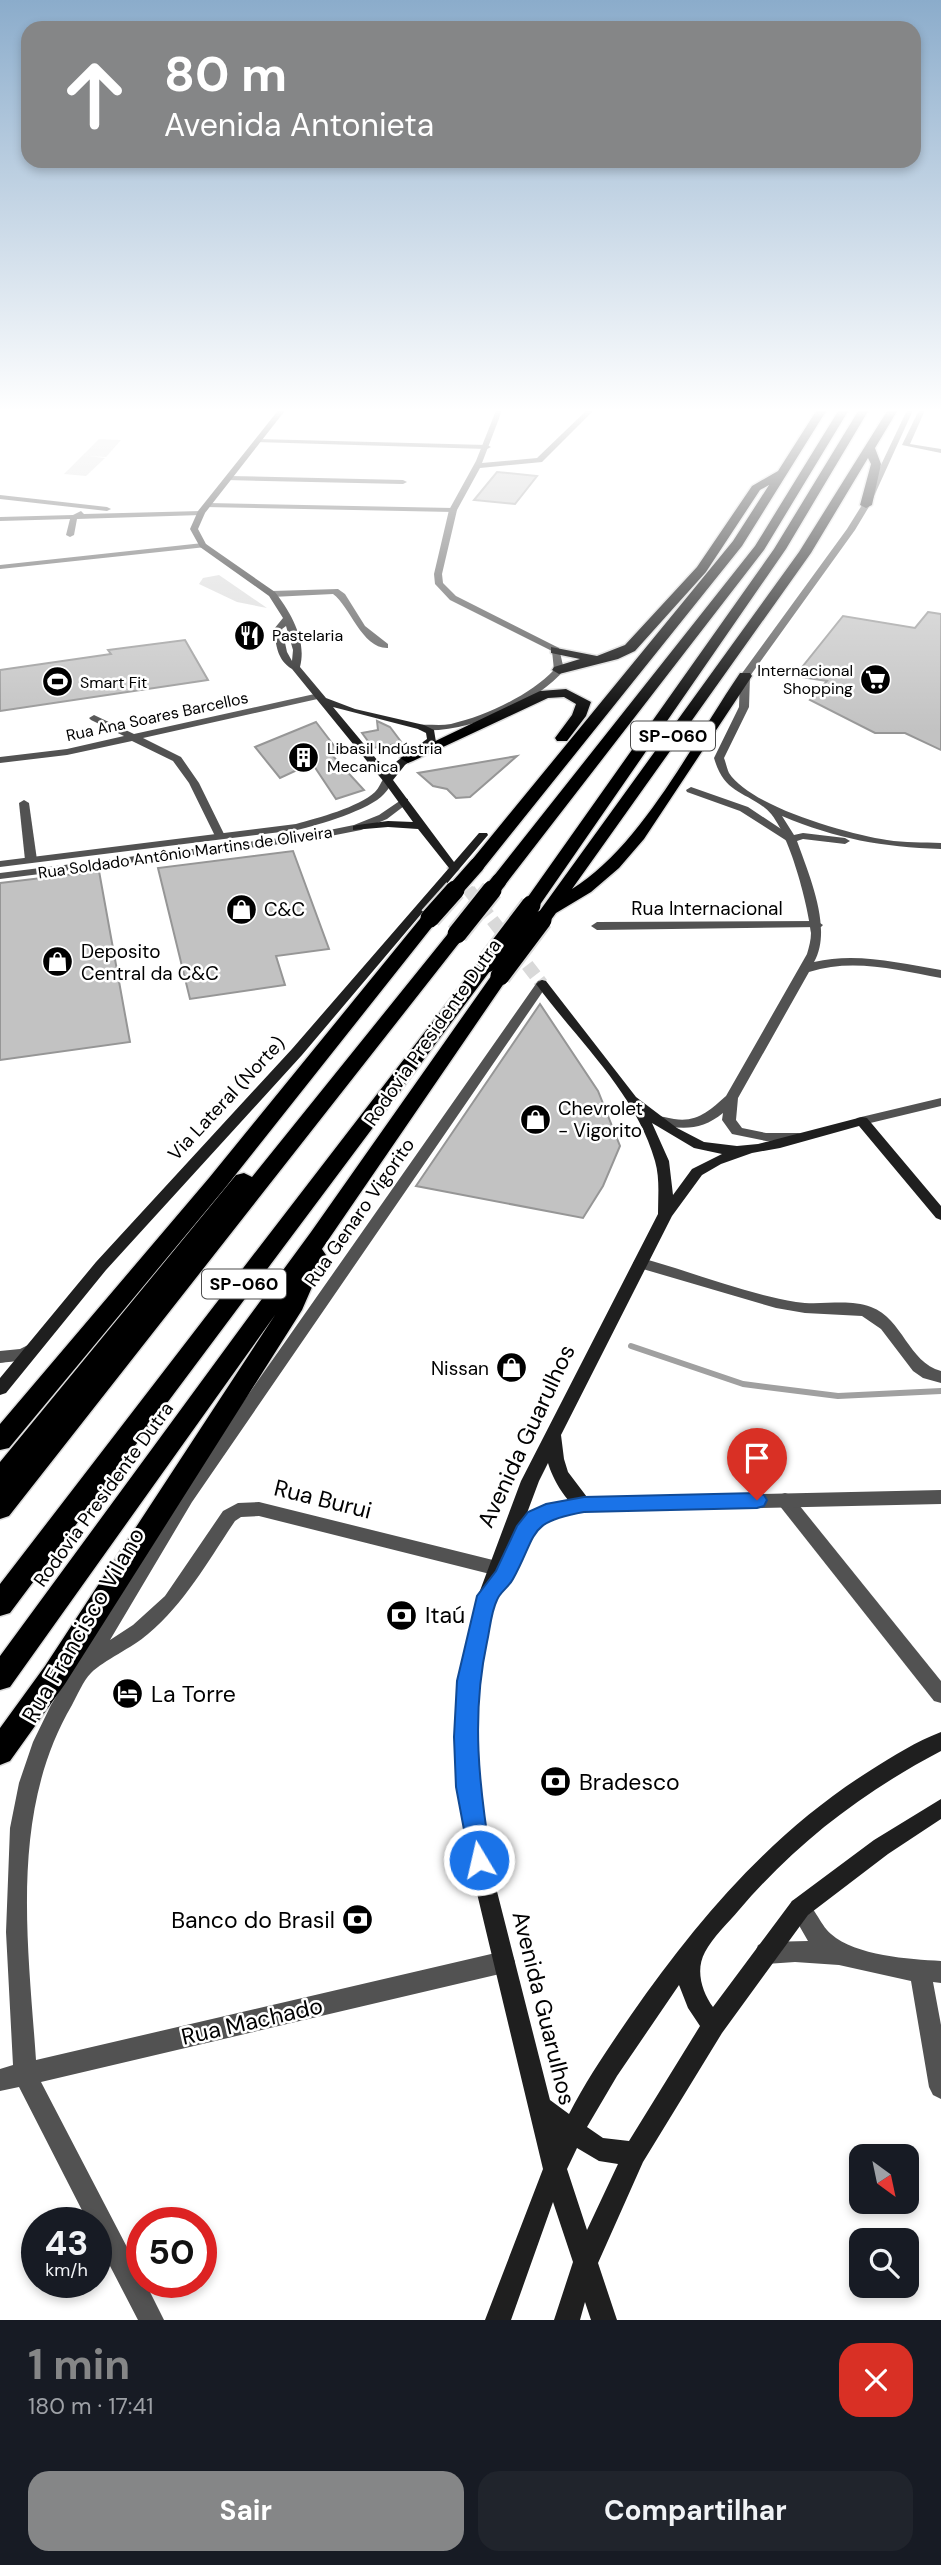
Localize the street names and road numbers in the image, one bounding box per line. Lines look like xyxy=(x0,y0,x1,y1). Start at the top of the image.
street label: Rua Ana Soares Barcellos xyxy=(64,687,250,746)
road number: SP-060 xyxy=(631,722,715,750)
street label: Rua Soldado Antônio Martins de Oliveira xyxy=(37,821,334,884)
street label: Rua Internacional xyxy=(631,896,783,921)
street label: Rodovia Presidente Dutra xyxy=(358,934,507,1131)
street label: Via Lateral (Norte) xyxy=(162,1031,290,1166)
street label: Rua Genaro Vigorito xyxy=(299,1133,420,1291)
road number: SP-060 xyxy=(202,1269,286,1298)
street label: Avenida Guarulhos xyxy=(470,1340,582,1532)
street label: Rodovia Presidente Dutra xyxy=(28,1397,179,1592)
street label: Rua Burui xyxy=(271,1472,375,1526)
street label: Rua Francisco Vilano xyxy=(15,1522,151,1728)
street label: Avenida Guarulhos xyxy=(505,1908,583,2108)
street label: Rua Machado xyxy=(178,1990,326,2052)

